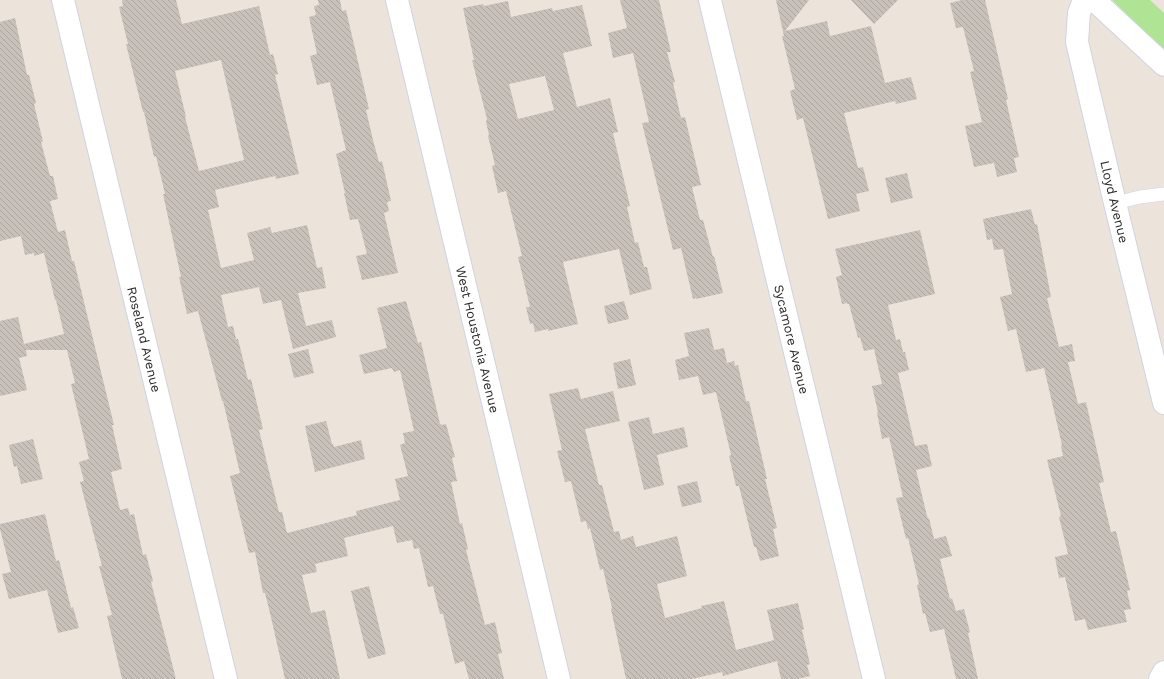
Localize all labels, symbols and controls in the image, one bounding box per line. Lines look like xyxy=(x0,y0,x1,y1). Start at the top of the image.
street label: Lloyd Avenue xyxy=(1098,159,1132,244)
street label: West Houstonia Avenue xyxy=(453,265,503,414)
street label: Sycamore Avenue xyxy=(771,283,812,396)
street label: Roseland Avenue xyxy=(125,285,164,394)

